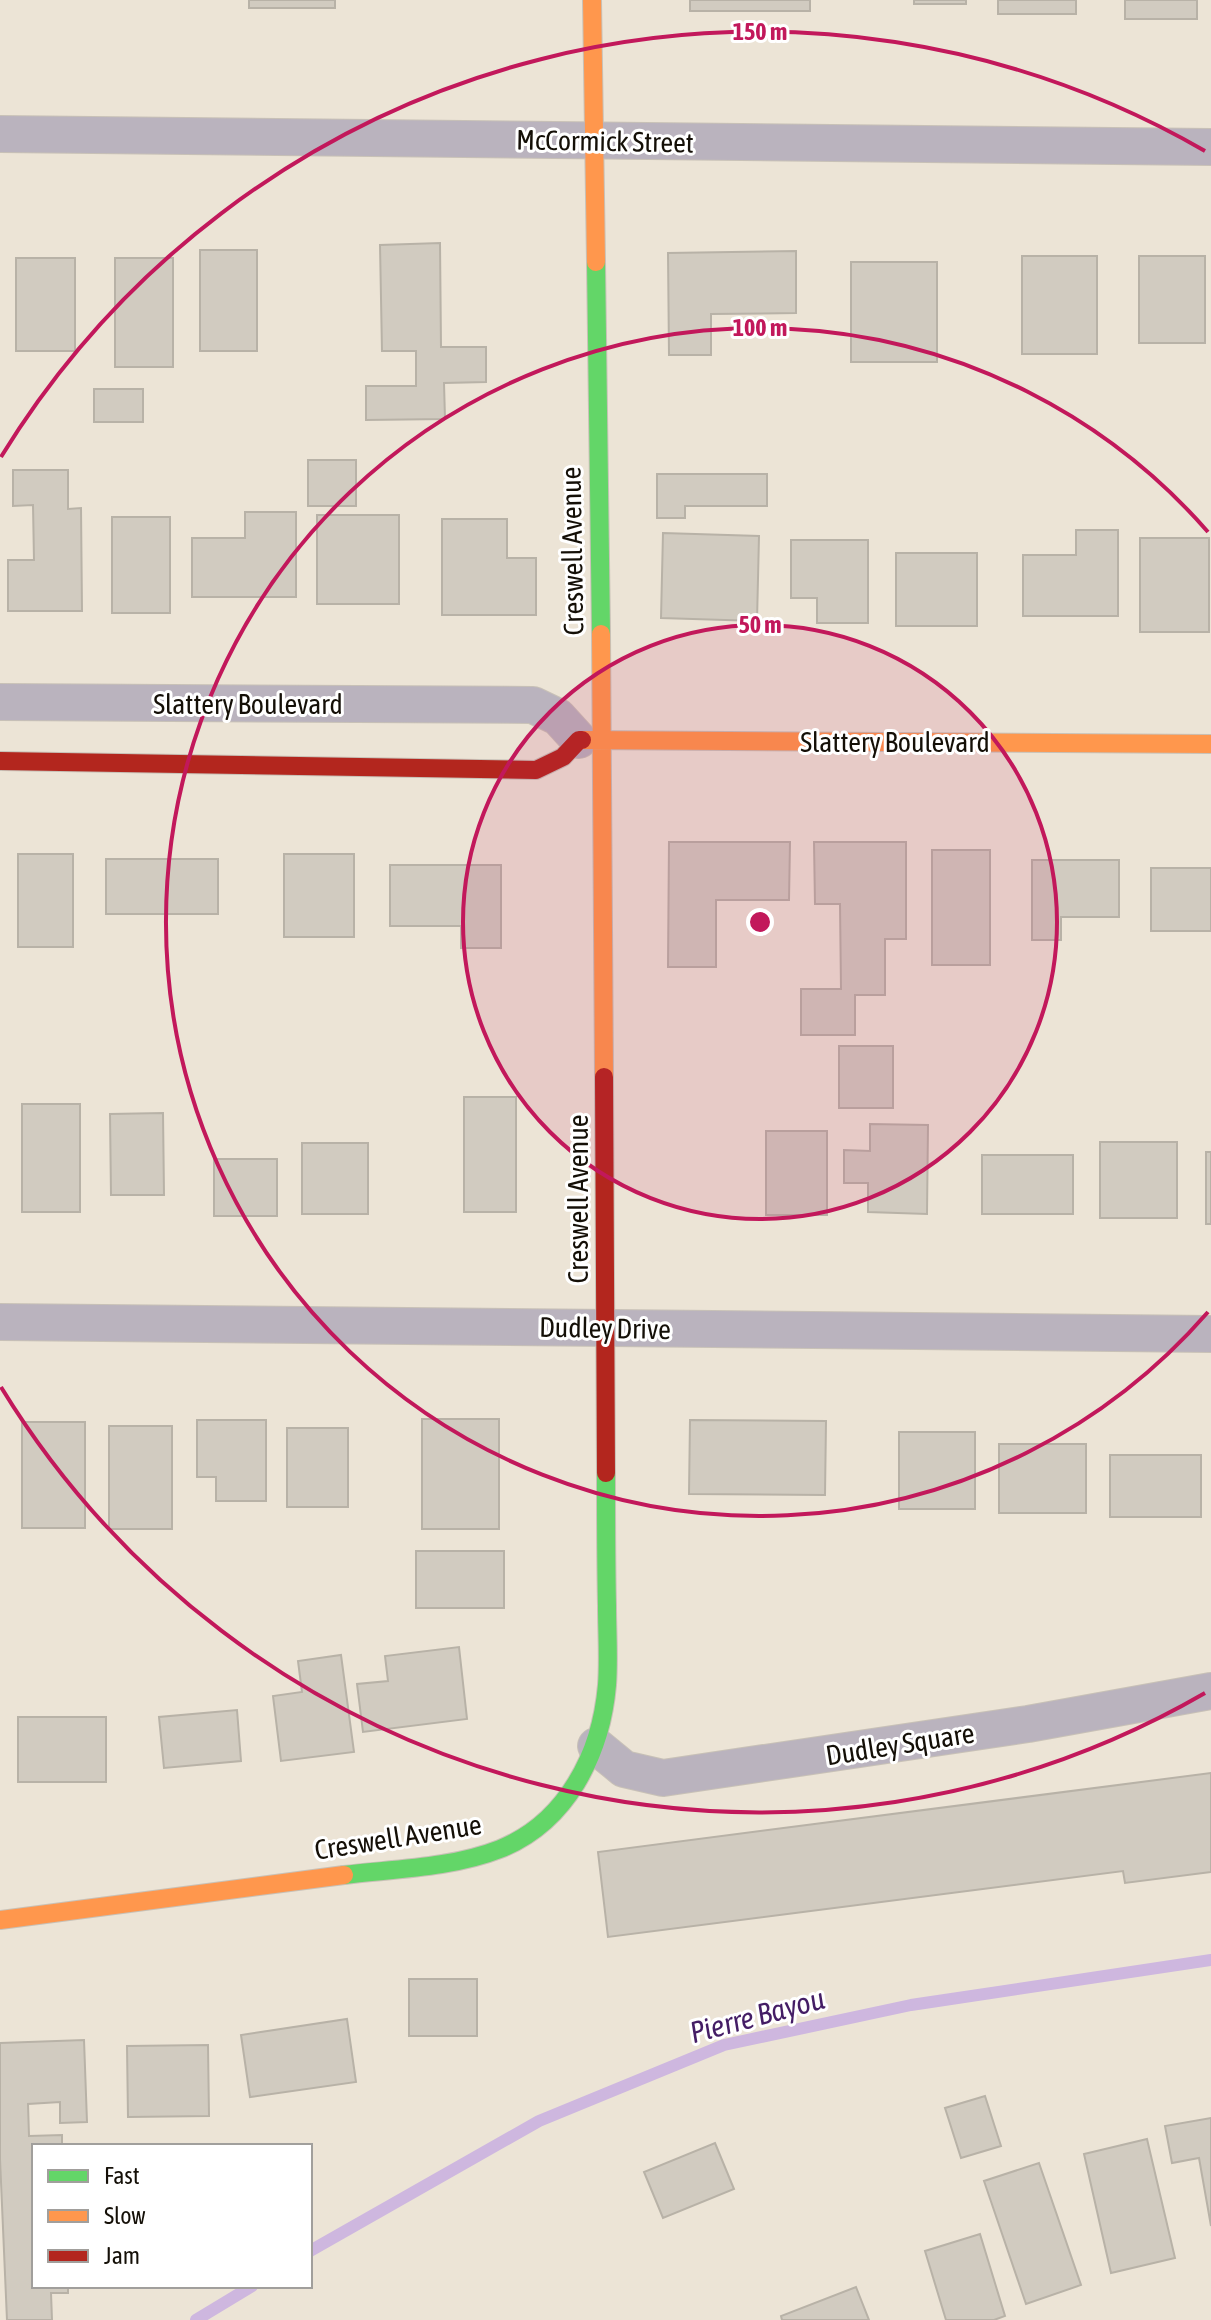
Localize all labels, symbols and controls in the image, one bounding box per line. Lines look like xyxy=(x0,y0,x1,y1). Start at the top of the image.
text: 150 m xyxy=(733,18,787,45)
street label: McCormick Street xyxy=(516,123,694,159)
text: 100 m xyxy=(733,314,787,341)
street label: Creswell Avenue xyxy=(555,466,589,636)
text: 50 m xyxy=(738,611,782,638)
street label: Slattery Boulevard xyxy=(153,688,343,720)
street label: Slattery Boulevard xyxy=(800,726,990,758)
centre of rings xyxy=(746,908,774,936)
street label: Creswell Avenue xyxy=(562,1115,594,1283)
street label: Dudley Drive xyxy=(539,1311,671,1345)
street label: Dudley Square xyxy=(823,1716,977,1772)
street label: Creswell Avenue xyxy=(312,1808,484,1866)
water label: Pierre Bayou xyxy=(686,1981,828,2049)
legend xyxy=(32,2144,312,2288)
text: Fast xyxy=(104,2162,140,2189)
text: Slow xyxy=(104,2202,146,2229)
text: Jam xyxy=(104,2242,140,2269)

